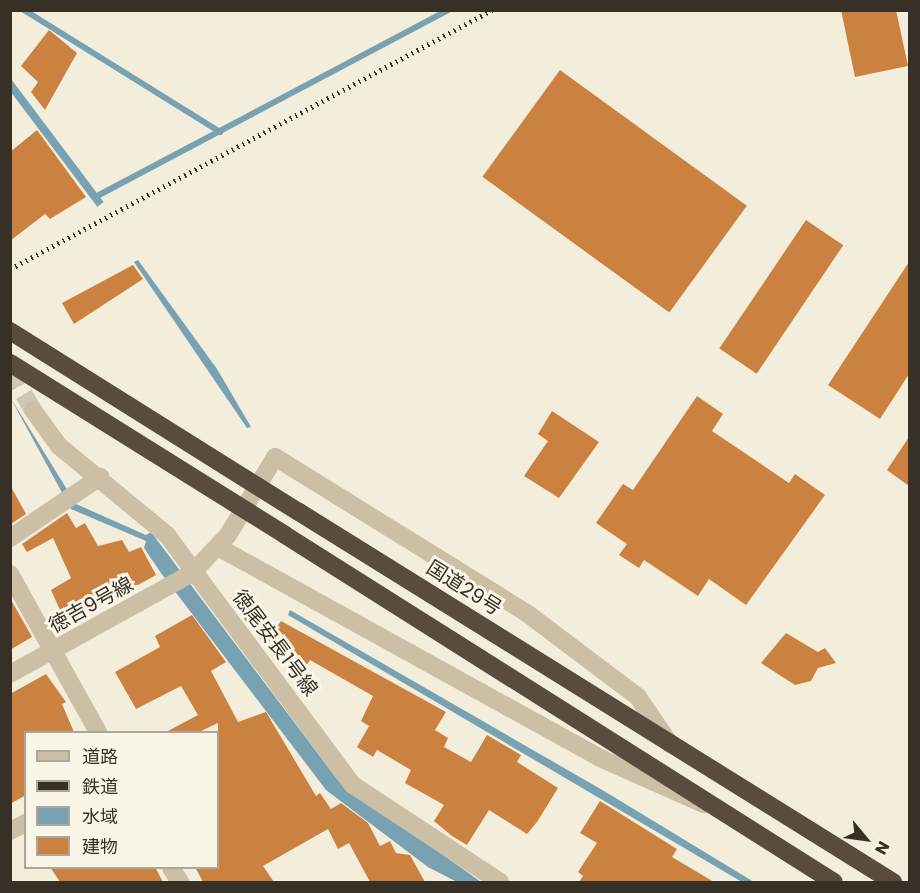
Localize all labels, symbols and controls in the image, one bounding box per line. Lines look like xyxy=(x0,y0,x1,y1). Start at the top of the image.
street label: 国道29号 xyxy=(422,556,506,620)
street label: 徳吉9号線 xyxy=(45,572,137,638)
street label: 徳尾安長1号線 xyxy=(227,585,323,701)
legend xyxy=(24,731,219,869)
text: 道路 xyxy=(82,744,118,769)
text: 鉄道 xyxy=(82,774,118,799)
text: 水域 xyxy=(82,804,118,829)
north arrow xyxy=(836,809,896,869)
text: 建物 xyxy=(82,834,118,859)
text: N xyxy=(869,837,895,859)

